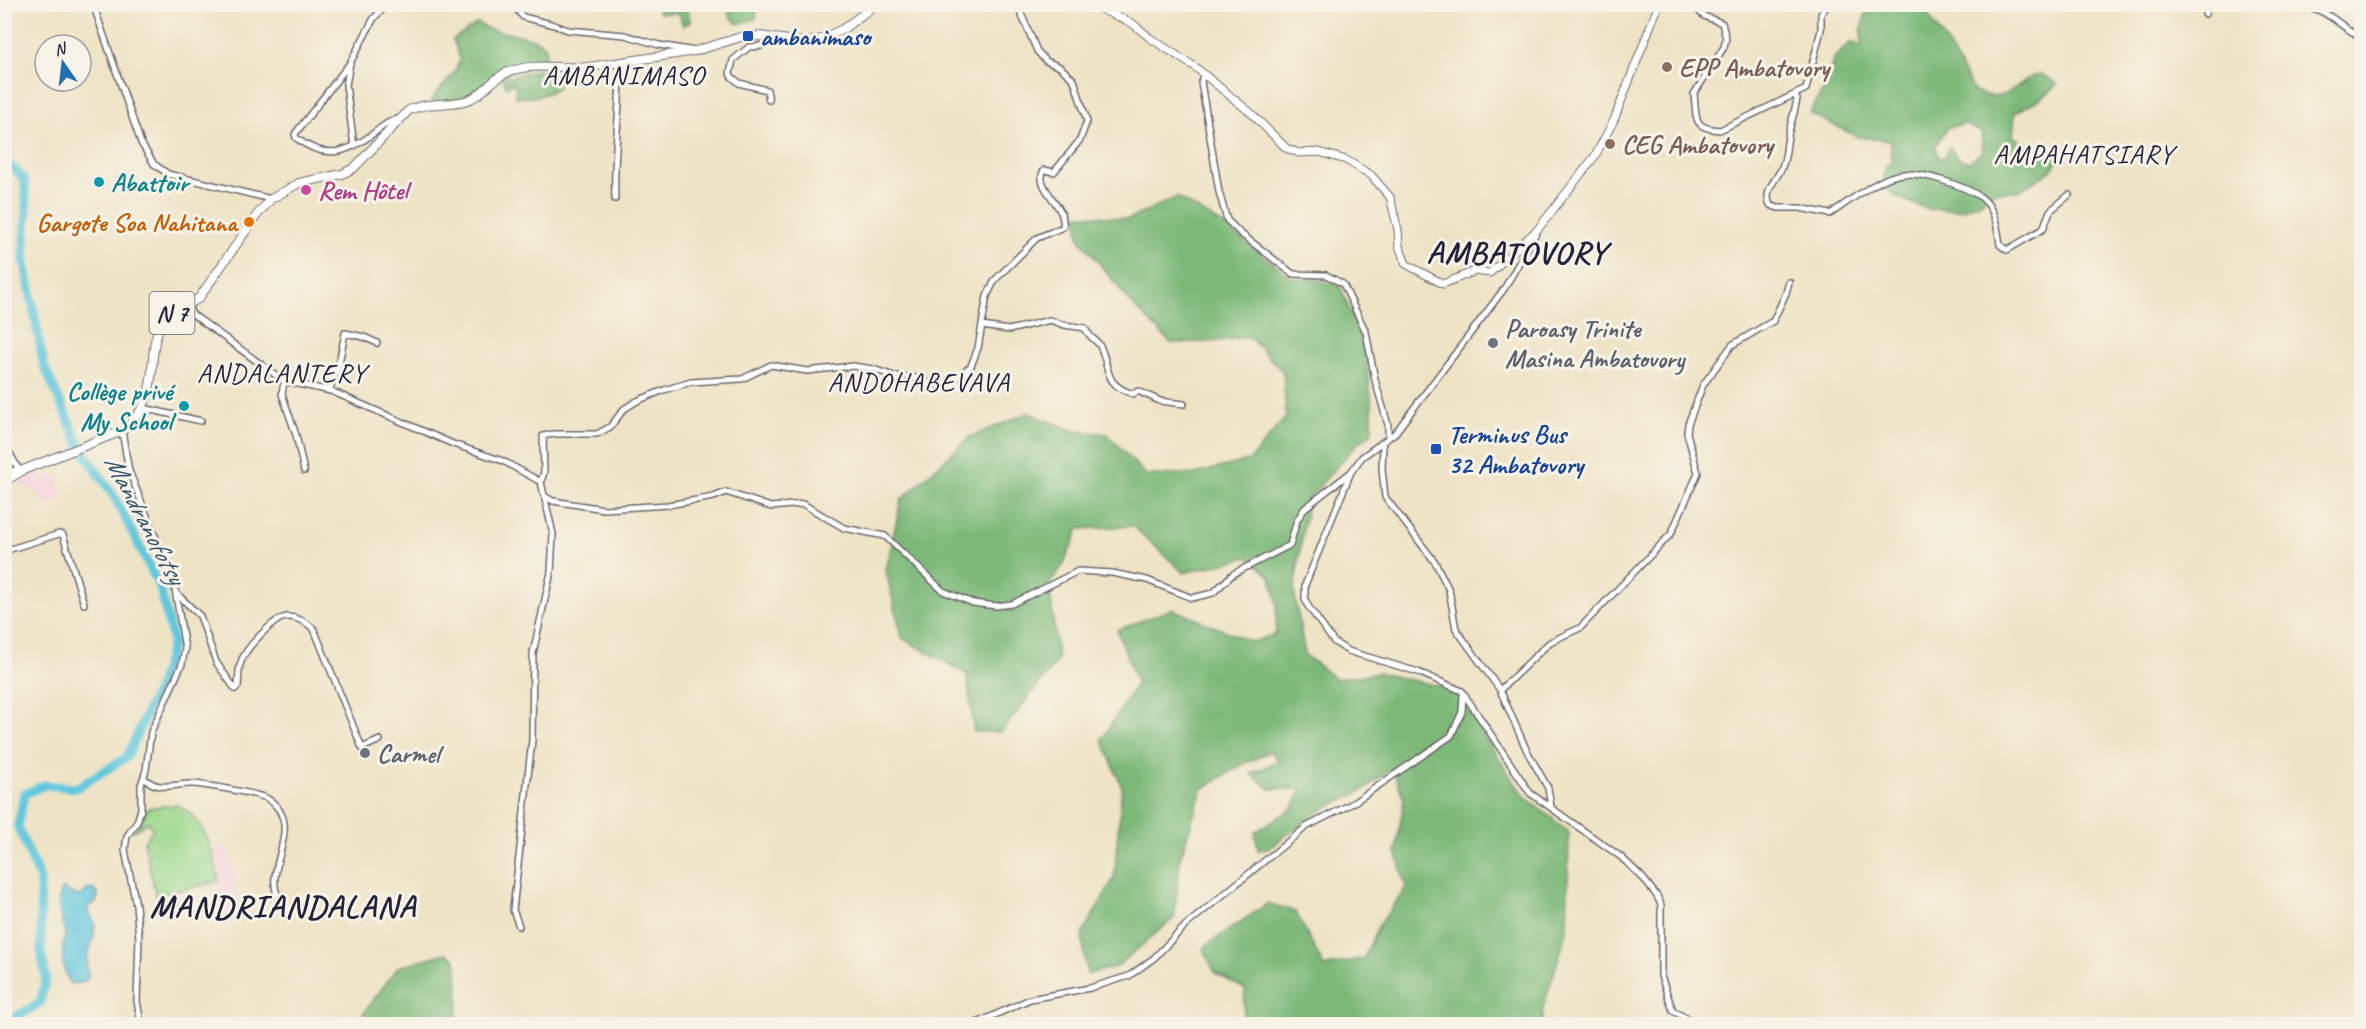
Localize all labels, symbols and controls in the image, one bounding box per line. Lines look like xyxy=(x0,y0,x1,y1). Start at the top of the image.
place label: ambanimaso xyxy=(760,20,873,53)
marker: ambanimaso xyxy=(741,29,755,43)
north arrow xyxy=(33,33,93,93)
text: N xyxy=(52,38,70,60)
place label: EPP Ambatovory xyxy=(1679,51,1832,84)
district label: AMBANIMASO xyxy=(543,58,706,92)
marker: EPP Ambatovory xyxy=(1660,60,1674,74)
place label: CEG Ambatovory xyxy=(1622,128,1776,161)
marker: CEG Ambatovory xyxy=(1603,137,1617,151)
district label: AMPAHATSIARY xyxy=(1994,137,2178,171)
place label: Abattoir xyxy=(111,166,191,199)
place label: Rem Hôtel xyxy=(318,174,412,207)
marker: Abattoir xyxy=(92,175,106,189)
marker: Rem Hôtel xyxy=(299,183,313,197)
place label: Gargote Soa Nahitana xyxy=(36,206,239,239)
marker: Gargote Soa Nahitana xyxy=(242,215,256,229)
district label: AMBATOVORY xyxy=(1426,232,1613,273)
road number: N 7 xyxy=(150,292,195,334)
place label: Paroasy Trinite Masina Ambatovory xyxy=(1505,312,1686,375)
marker: Paroasy Trinite Masina Ambatovory xyxy=(1486,336,1500,350)
district label: ANDALANTERY xyxy=(197,356,371,390)
district label: ANDOHABEVAVA xyxy=(828,365,1010,399)
place label: Collège privé My School xyxy=(67,375,177,438)
marker: Collège privé My School xyxy=(177,399,191,413)
place label: Terminus Bus 32 Ambatovory xyxy=(1448,418,1586,481)
marker: Terminus Bus 32 Ambatovory xyxy=(1429,442,1443,456)
water label: Mandranofotsy xyxy=(97,449,195,593)
place label: Carmel xyxy=(377,737,445,770)
marker: Carmel xyxy=(358,746,372,760)
district label: MANDRIANDALANA xyxy=(150,886,417,927)

